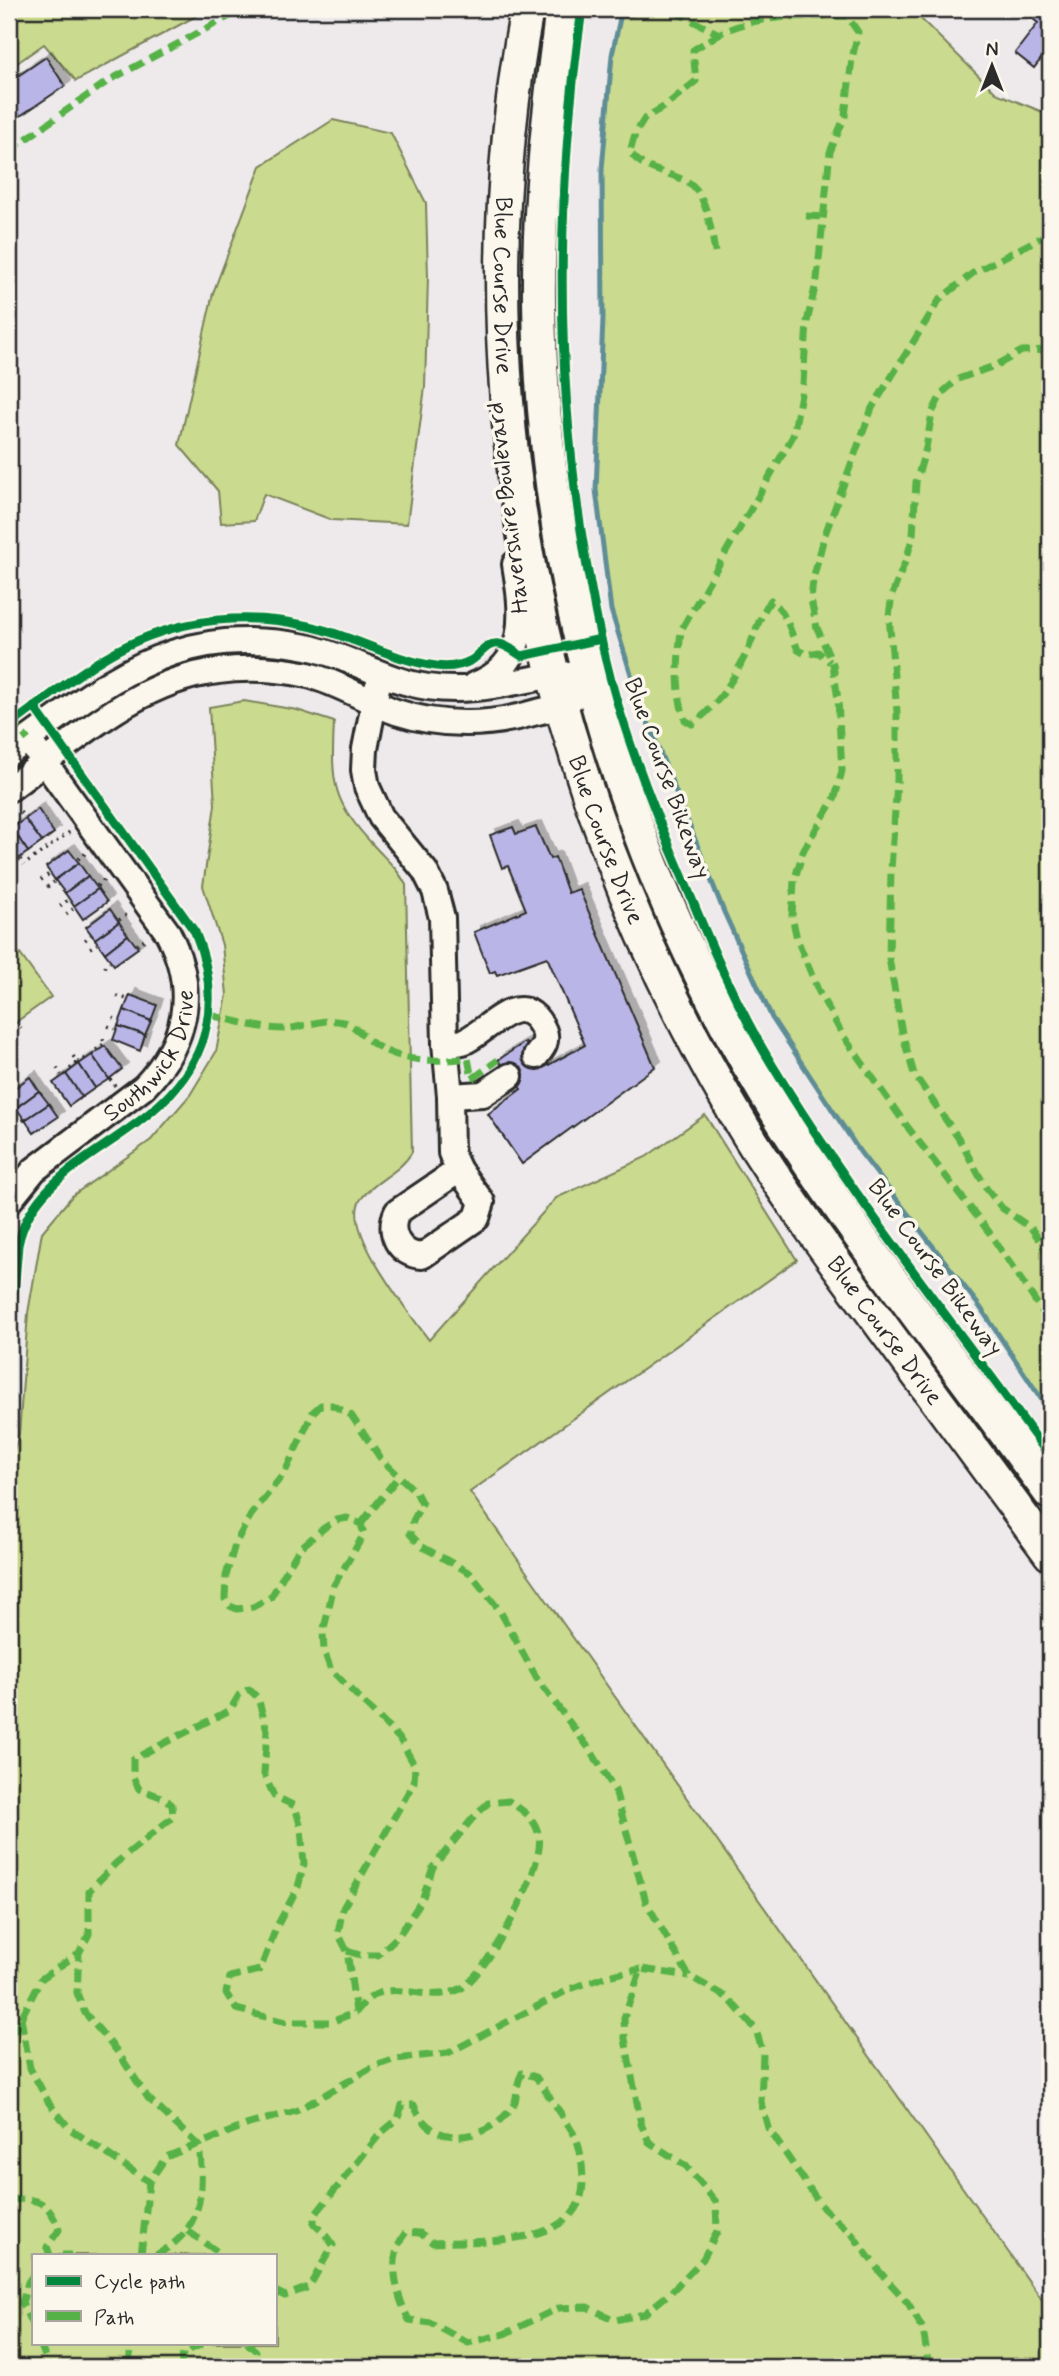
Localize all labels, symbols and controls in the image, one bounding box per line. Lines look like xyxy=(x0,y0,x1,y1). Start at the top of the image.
north arrow xyxy=(958,32,1028,102)
text: N xyxy=(986,38,998,63)
street label: Blue Course Drive xyxy=(485,196,519,375)
street label: Havershire Boulevard xyxy=(480,400,537,616)
street label: Blue Course Bikeway xyxy=(616,674,717,883)
street label: Blue Course Drive xyxy=(560,752,651,930)
street label: Southwick Drive xyxy=(97,989,202,1129)
street label: Blue Course Bikeway xyxy=(860,1173,1010,1363)
street label: Blue Course Drive xyxy=(819,1250,949,1412)
legend xyxy=(32,2254,276,2344)
text: Cycle path xyxy=(94,2268,185,2296)
text: Path xyxy=(94,2304,134,2332)

